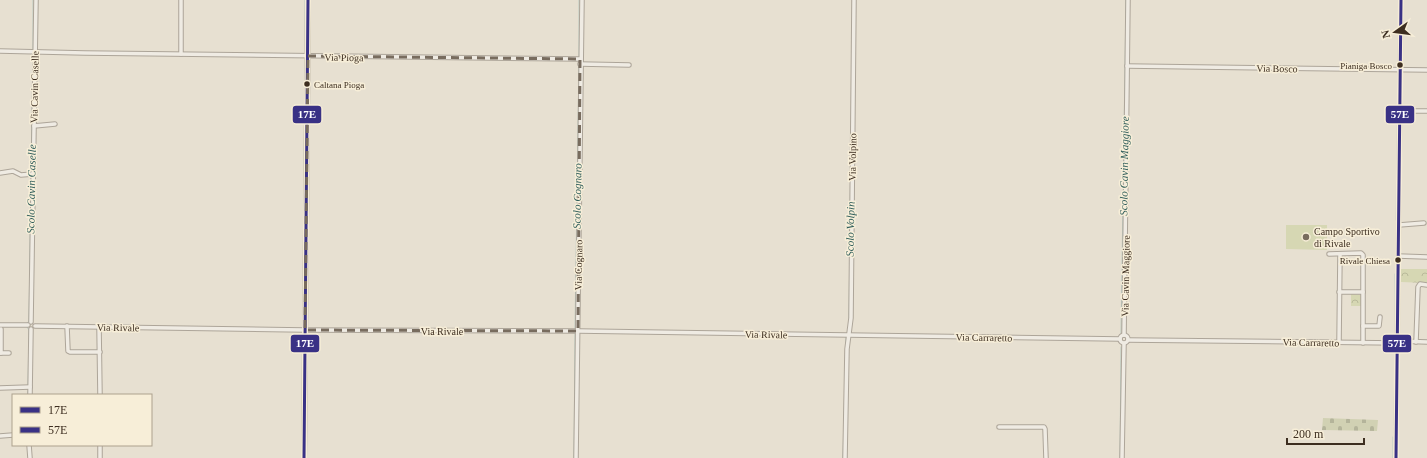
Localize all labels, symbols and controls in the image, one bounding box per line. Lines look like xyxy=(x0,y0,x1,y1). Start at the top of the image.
north arrow xyxy=(1375,12,1415,52)
text: N xyxy=(1379,29,1392,40)
street label: Via Cavin Caselle xyxy=(28,50,41,123)
street label: Via Pioga xyxy=(324,52,364,63)
marker: Pianiga Bosco xyxy=(1395,60,1405,70)
place label: Pianiga Bosco xyxy=(1340,61,1392,71)
street label: Via Bosco xyxy=(1256,63,1298,74)
marker: Caltana Pioga xyxy=(302,79,312,89)
place label: Caltana Pioga xyxy=(314,80,364,90)
line badge: 17E xyxy=(292,105,322,124)
line badge: 57E xyxy=(1385,105,1415,124)
text: 17E xyxy=(298,108,316,120)
text: 57E xyxy=(1391,108,1409,120)
water label: Scolo Cavin Maggiore xyxy=(1117,116,1131,216)
street label: Via Volpino xyxy=(847,133,858,181)
water label: Scolo Cavin Caselle xyxy=(24,144,38,234)
water label: Scolo Cognaro xyxy=(570,162,584,229)
water label: Scolo Volpin xyxy=(844,201,856,257)
place label: Campo Sportivo di Rivale xyxy=(1314,226,1380,249)
marker: Campo Sportivo di Rivale xyxy=(1301,232,1311,242)
street label: Via Cavin Maggiore xyxy=(1119,235,1132,317)
street label: Via Cognaro xyxy=(573,240,584,290)
marker: Rivale Chiesa xyxy=(1393,255,1403,265)
place label: Rivale Chiesa xyxy=(1340,256,1390,266)
street label: Via Rivale xyxy=(97,322,140,333)
street label: Via Rivale xyxy=(421,326,464,337)
street label: Via Rivale xyxy=(745,329,788,340)
street label: Via Carraretto xyxy=(955,332,1013,343)
line badge: 17E xyxy=(290,334,320,353)
line badge: 57E xyxy=(1382,334,1412,353)
text: 17E xyxy=(296,337,314,349)
street label: Via Carraretto xyxy=(1282,337,1340,348)
text: 57E xyxy=(1388,337,1406,349)
legend xyxy=(12,394,152,446)
text: 17E xyxy=(48,403,67,417)
scale bar xyxy=(1287,420,1364,446)
text: 57E xyxy=(48,423,67,437)
text: 200 m xyxy=(1293,427,1324,441)

